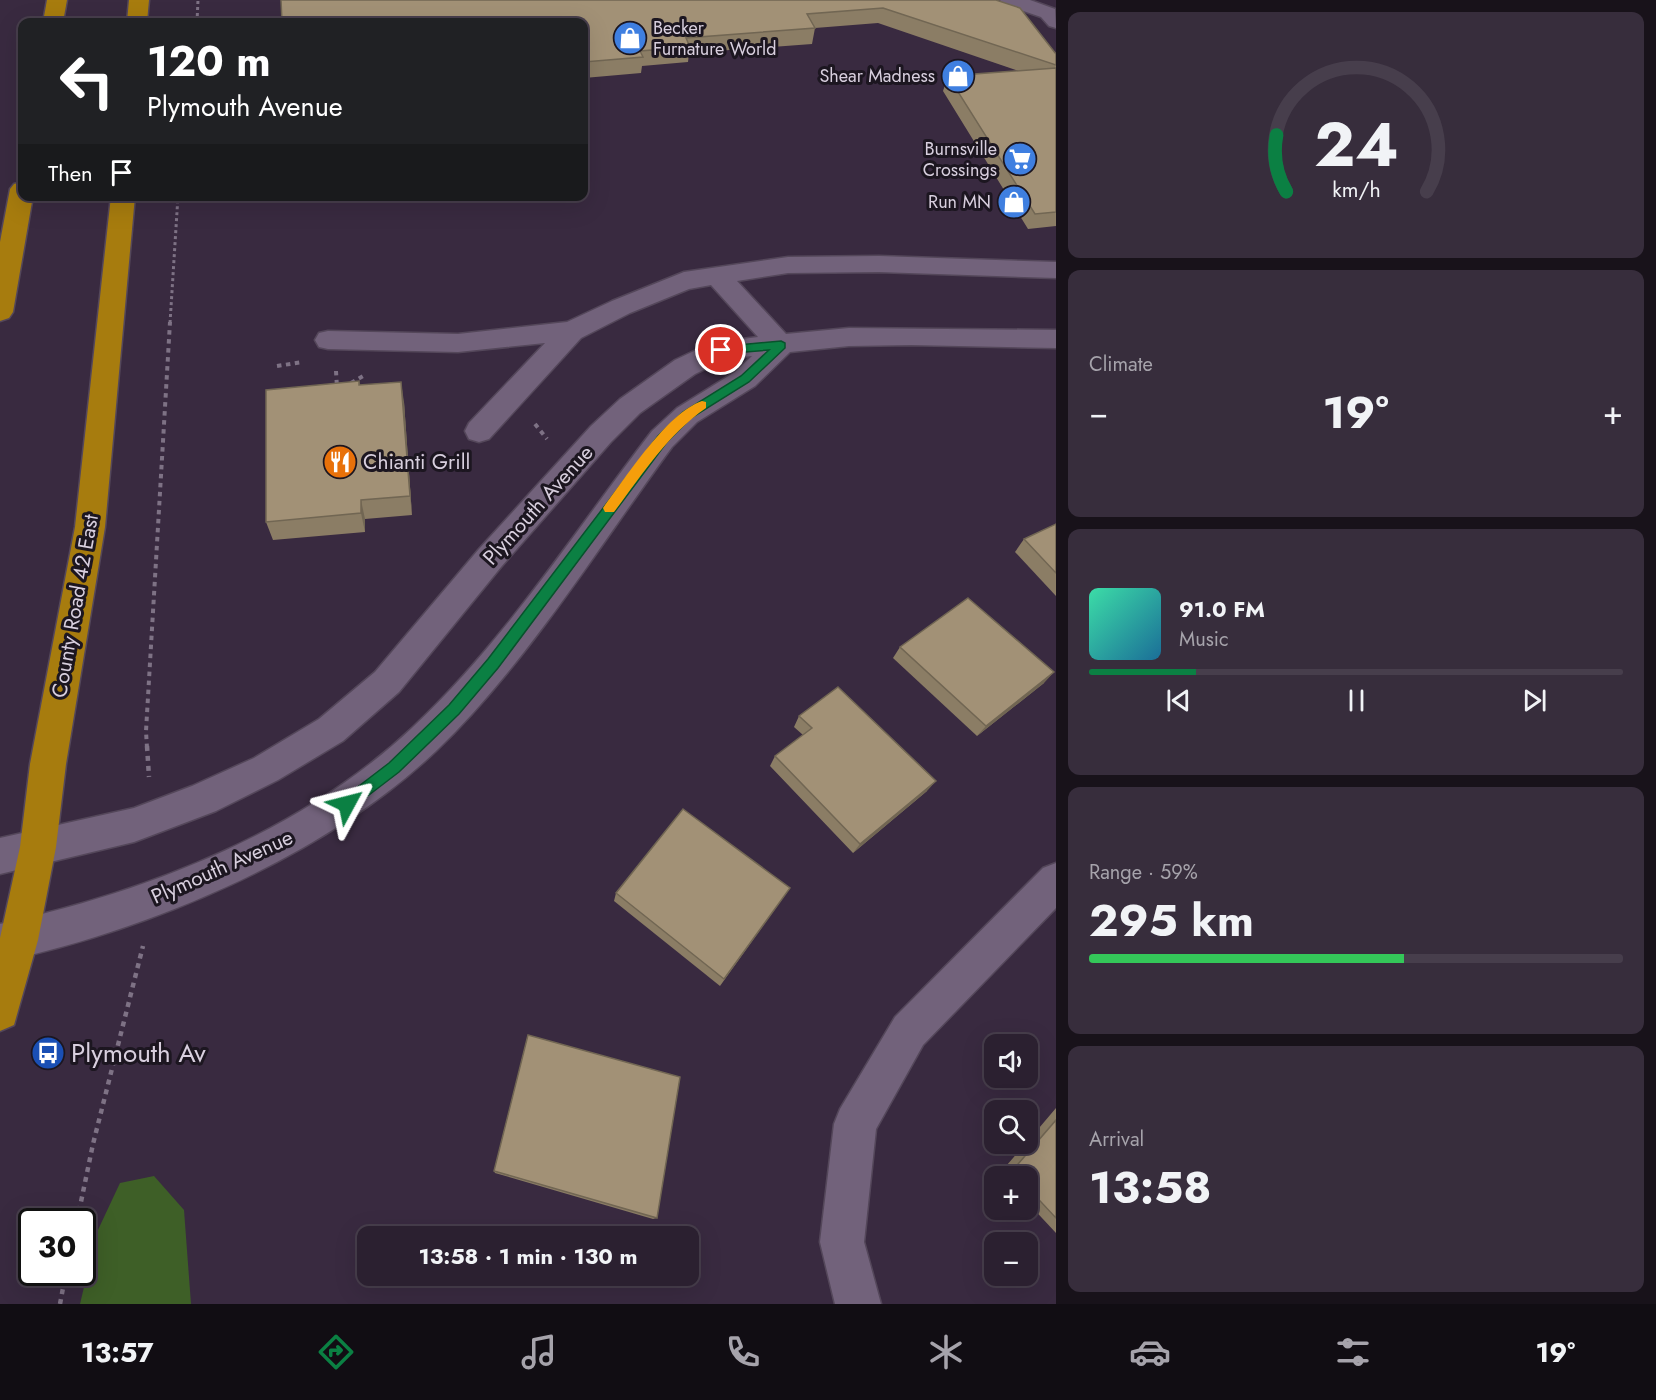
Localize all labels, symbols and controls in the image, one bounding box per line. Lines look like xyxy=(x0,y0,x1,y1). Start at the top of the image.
place label: Becker Furnature World xyxy=(653,15,777,62)
shop icon: Becker Furnature World xyxy=(612,20,648,56)
text: 120 m xyxy=(147,31,271,92)
icon: left xyxy=(48,42,126,120)
shop icon: Shear Madness xyxy=(940,58,976,94)
place label: Shear Madness xyxy=(819,63,935,89)
text: Plymouth Avenue xyxy=(147,87,343,126)
text: 24 xyxy=(1314,99,1398,189)
place label: Burnsville Crossings xyxy=(923,136,997,183)
supermarket icon: Burnsville Crossings xyxy=(1002,141,1038,177)
icon: arrive xyxy=(105,156,138,189)
text: Then xyxy=(48,157,93,189)
text: km/h xyxy=(1332,175,1380,206)
shop icon: Run MN xyxy=(996,184,1032,220)
place label: Run MN xyxy=(928,189,991,215)
pin xyxy=(695,324,746,375)
icon: arrive xyxy=(704,333,737,366)
text: Climate xyxy=(1089,350,1153,379)
text: 19° xyxy=(1322,380,1389,445)
text: − xyxy=(1089,389,1108,436)
text: + xyxy=(1603,389,1623,436)
street label: Plymouth Avenue xyxy=(476,438,600,572)
restaurant icon: Chianti Grill xyxy=(322,444,358,480)
place label: Chianti Grill xyxy=(363,447,470,477)
street label: County Road 42 East xyxy=(44,512,106,700)
text: 91.0 FM xyxy=(1179,593,1265,625)
text: Music xyxy=(1179,625,1229,654)
icon: previous xyxy=(1162,684,1195,717)
icon: pause xyxy=(1340,684,1373,717)
icon: next xyxy=(1518,684,1551,717)
position arrow xyxy=(315,772,379,836)
street label: Plymouth Avenue xyxy=(146,822,298,912)
text: Range · 59% xyxy=(1089,858,1198,887)
text: 295 km xyxy=(1089,888,1254,953)
place label: Plymouth Av xyxy=(71,1034,206,1072)
map controls xyxy=(984,1034,1038,1286)
button: sound xyxy=(984,1034,1038,1088)
bus stop icon: Plymouth Av xyxy=(30,1035,66,1071)
button: search xyxy=(984,1100,1038,1154)
text: Arrival xyxy=(1089,1125,1144,1154)
text: 13:58 xyxy=(1089,1155,1212,1220)
button: + xyxy=(984,1166,1038,1220)
speed limit sign: 30 xyxy=(18,1208,96,1286)
button: − xyxy=(984,1232,1038,1286)
text: 13:58 · 1 min · 130 m xyxy=(418,1240,638,1272)
icon: directions xyxy=(315,1331,357,1373)
icon: music xyxy=(518,1331,560,1373)
icon: phone xyxy=(722,1331,764,1373)
icon: climate xyxy=(925,1331,967,1373)
icon: car xyxy=(1129,1331,1171,1373)
icon: filters xyxy=(1332,1331,1374,1373)
text: 13:57 xyxy=(81,1333,154,1372)
text: 19° xyxy=(1535,1333,1575,1372)

